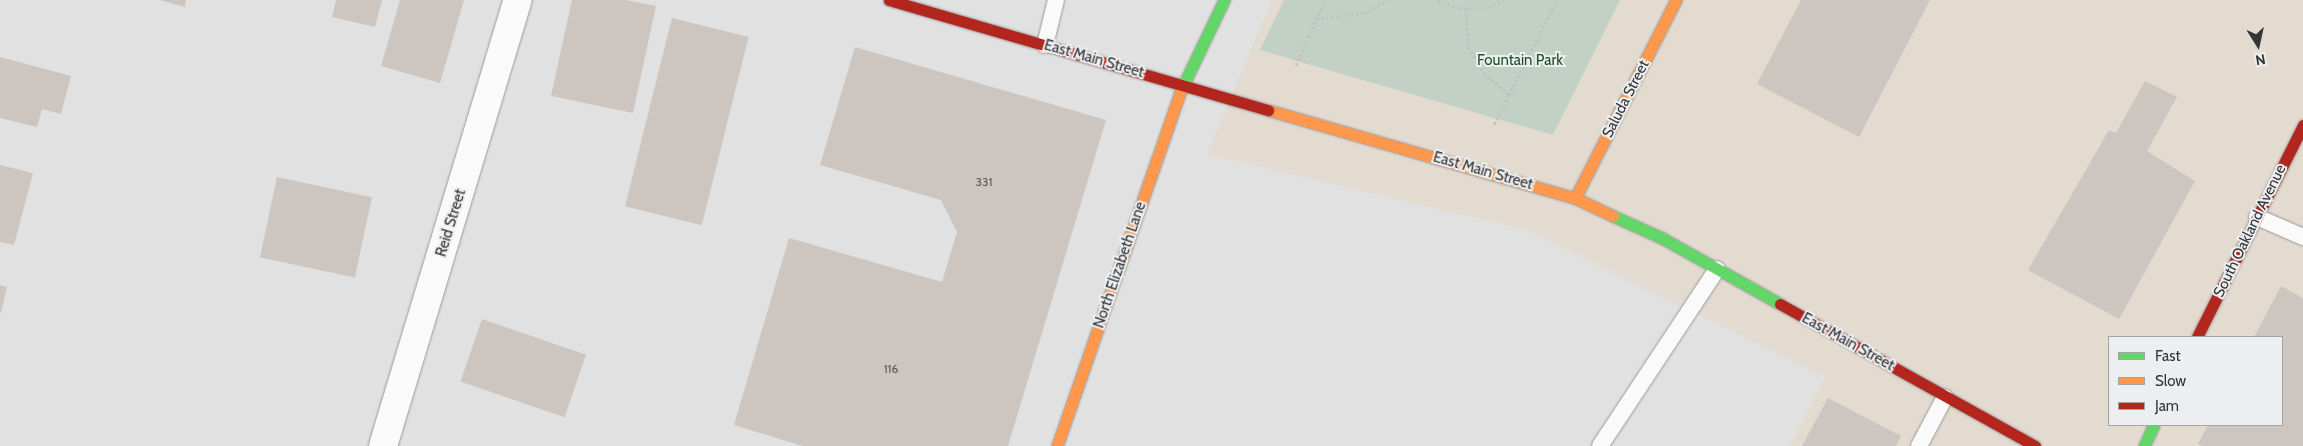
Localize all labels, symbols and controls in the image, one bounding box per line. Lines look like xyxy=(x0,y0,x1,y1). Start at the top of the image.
north arrow xyxy=(2233,20,2283,70)
street label: East Main Street xyxy=(1042,36,1146,82)
text: N xyxy=(2254,50,2267,69)
park label: Fountain Park xyxy=(1477,52,1563,70)
street label: Saluda Street xyxy=(1599,57,1653,141)
street label: East Main Street xyxy=(1431,148,1535,194)
street label: South Oakland Avenue xyxy=(2210,162,2290,300)
house number: 331 xyxy=(976,175,992,189)
street label: Reid Street xyxy=(432,187,470,259)
street label: North Elizabeth Lane xyxy=(1090,199,1150,331)
street label: East Main Street xyxy=(1799,309,1897,375)
legend xyxy=(2108,336,2283,426)
text: Fast xyxy=(2155,347,2180,365)
house number: 116 xyxy=(884,362,898,376)
text: Slow xyxy=(2155,372,2186,390)
text: Jam xyxy=(2155,397,2179,415)

